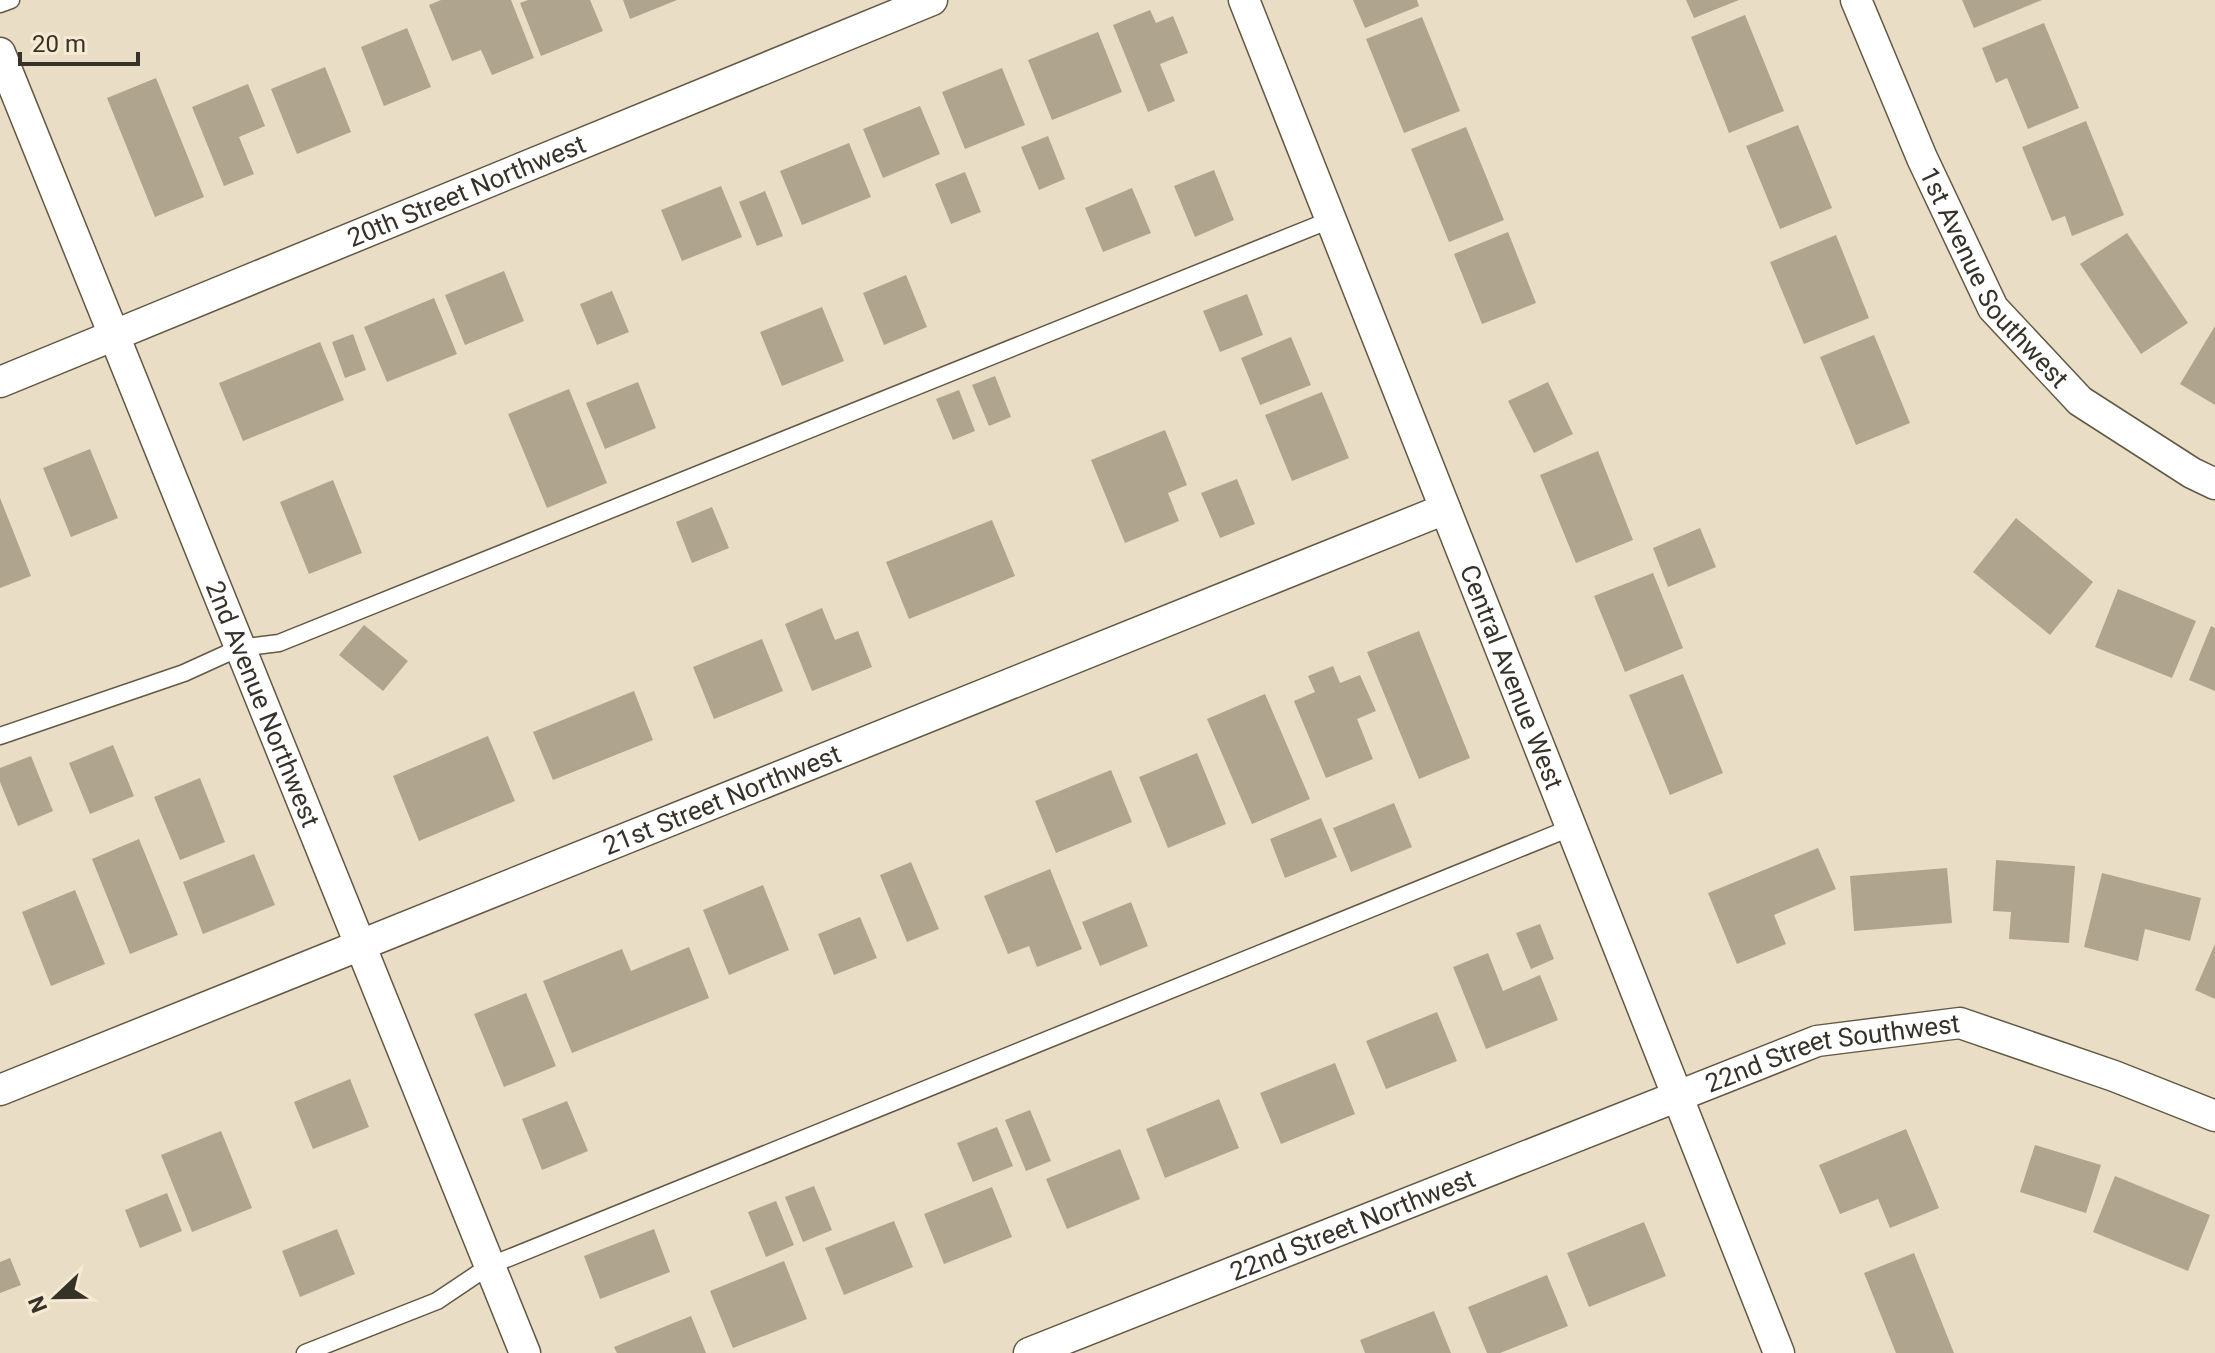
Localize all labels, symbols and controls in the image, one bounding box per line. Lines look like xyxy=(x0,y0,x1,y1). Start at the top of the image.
scale bar xyxy=(20,16,138,66)
text: 20 m xyxy=(32,30,86,58)
street label: 20th Street Northwest xyxy=(343,129,590,253)
street label: 1st Avenue Southwest xyxy=(1914,163,2075,394)
street label: Central Avenue West xyxy=(1454,560,1570,794)
street label: 2nd Avenue Northwest xyxy=(200,577,326,831)
street label: 21st Street Northwest xyxy=(599,739,845,861)
street label: 22nd Street Southwest xyxy=(1701,1008,1962,1099)
street label: 22nd Street Northwest xyxy=(1226,1163,1479,1287)
north arrow xyxy=(16,1257,96,1337)
text: N xyxy=(23,1292,52,1316)

